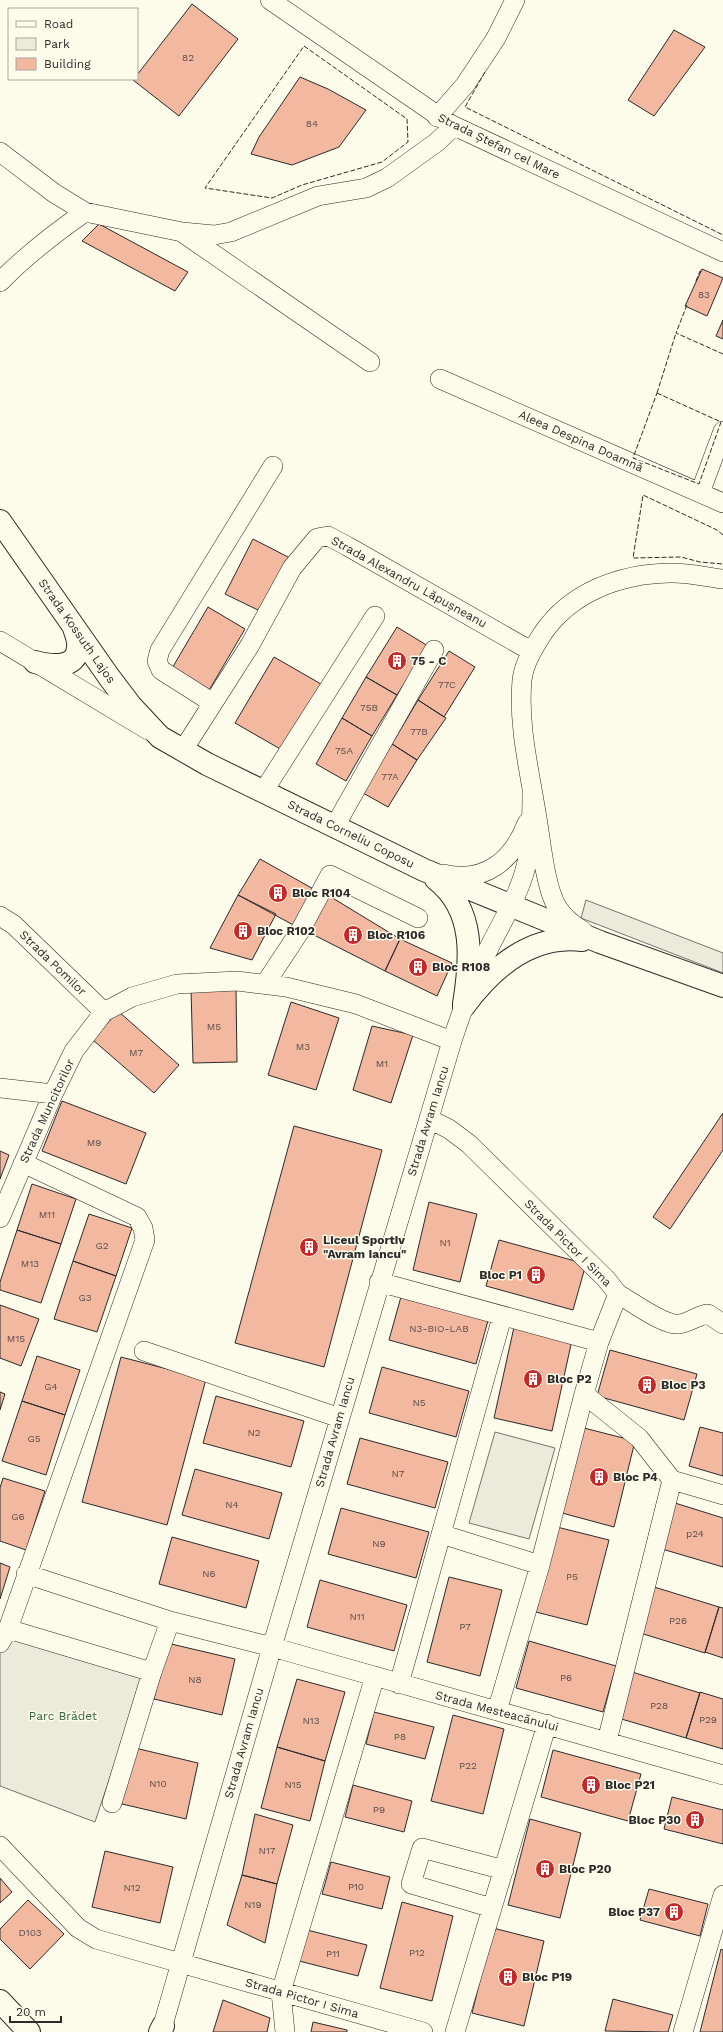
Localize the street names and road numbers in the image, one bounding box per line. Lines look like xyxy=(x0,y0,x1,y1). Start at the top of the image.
street label: Strada Ștefan cel Mare xyxy=(436,110,562,182)
street label: Aleea Despina Doamnă xyxy=(516,407,646,475)
street label: Strada Alexandru Lăpușneanu xyxy=(329,533,489,631)
street label: Strada Kossuth Lajos xyxy=(36,576,118,686)
street label: Strada Corneliu Coposu xyxy=(285,797,417,871)
street label: Strada Pomilor xyxy=(17,928,89,998)
street label: Strada Muncitorilor xyxy=(17,1057,77,1165)
street label: Strada Avram Iancu xyxy=(405,1064,451,1178)
street label: Strada Pictor I Sima xyxy=(522,1197,615,1290)
street label: Strada Avram Iancu xyxy=(312,1375,358,1489)
street label: Strada Avram Iancu xyxy=(221,1686,267,1800)
street label: Strada Mesteacănului xyxy=(434,1688,560,1734)
street label: Strada Pictor I Sima xyxy=(244,1975,360,2021)

